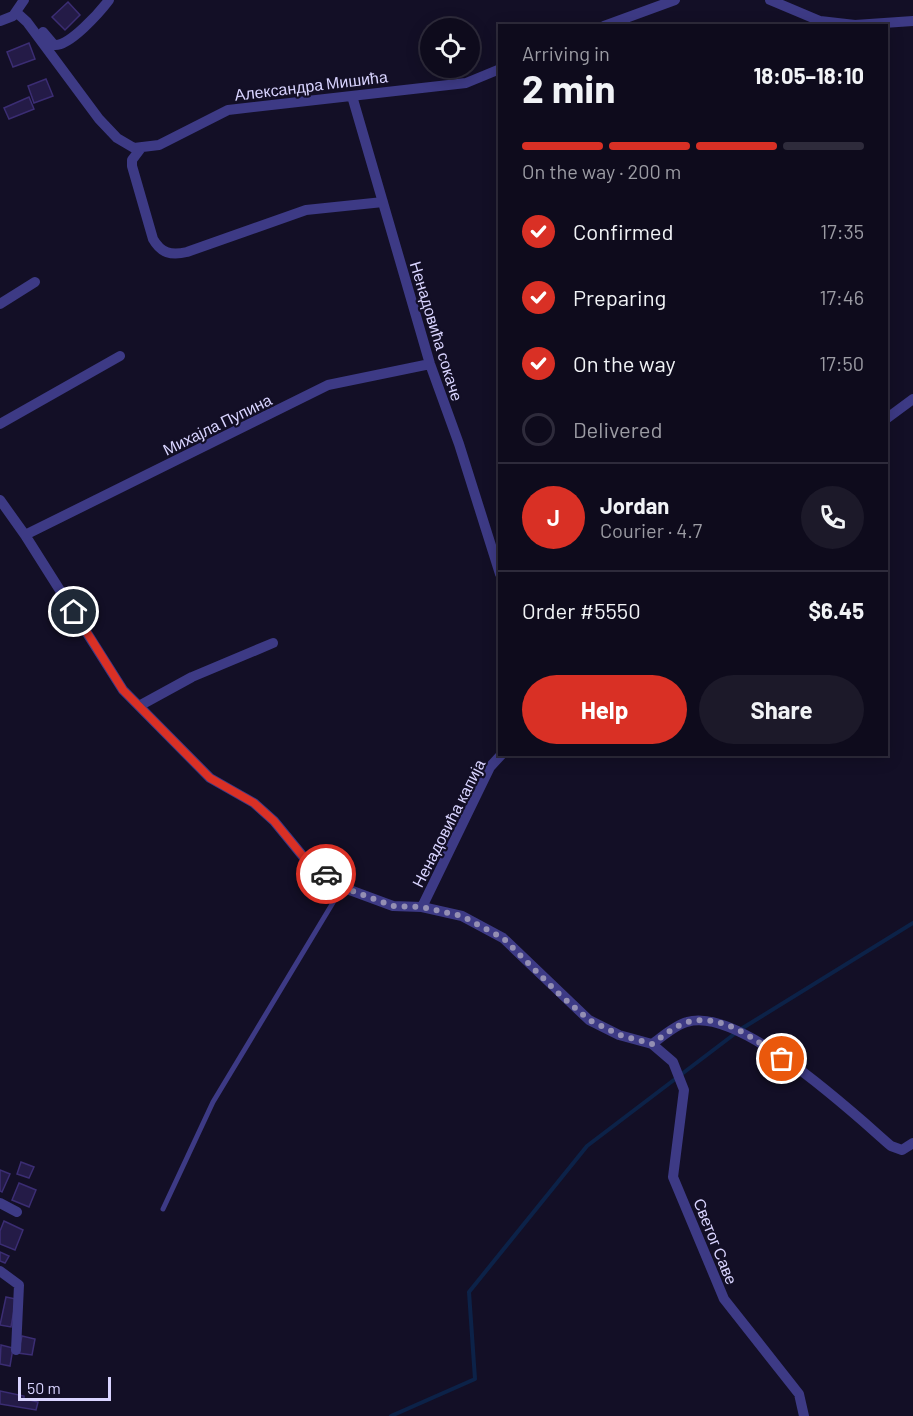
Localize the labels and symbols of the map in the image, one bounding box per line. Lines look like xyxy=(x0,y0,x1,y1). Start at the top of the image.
street label: Александра Мишића xyxy=(233,66,389,104)
street label: Ненадовића сокаче xyxy=(407,259,467,403)
street label: Михајла Пупина xyxy=(159,389,275,459)
pin xyxy=(48,586,99,637)
street label: Ненадовића капија xyxy=(407,756,489,890)
courier xyxy=(296,844,356,904)
pin xyxy=(756,1033,807,1084)
street label: Светог Саве xyxy=(690,1195,742,1287)
scale bar xyxy=(18,1374,111,1402)

